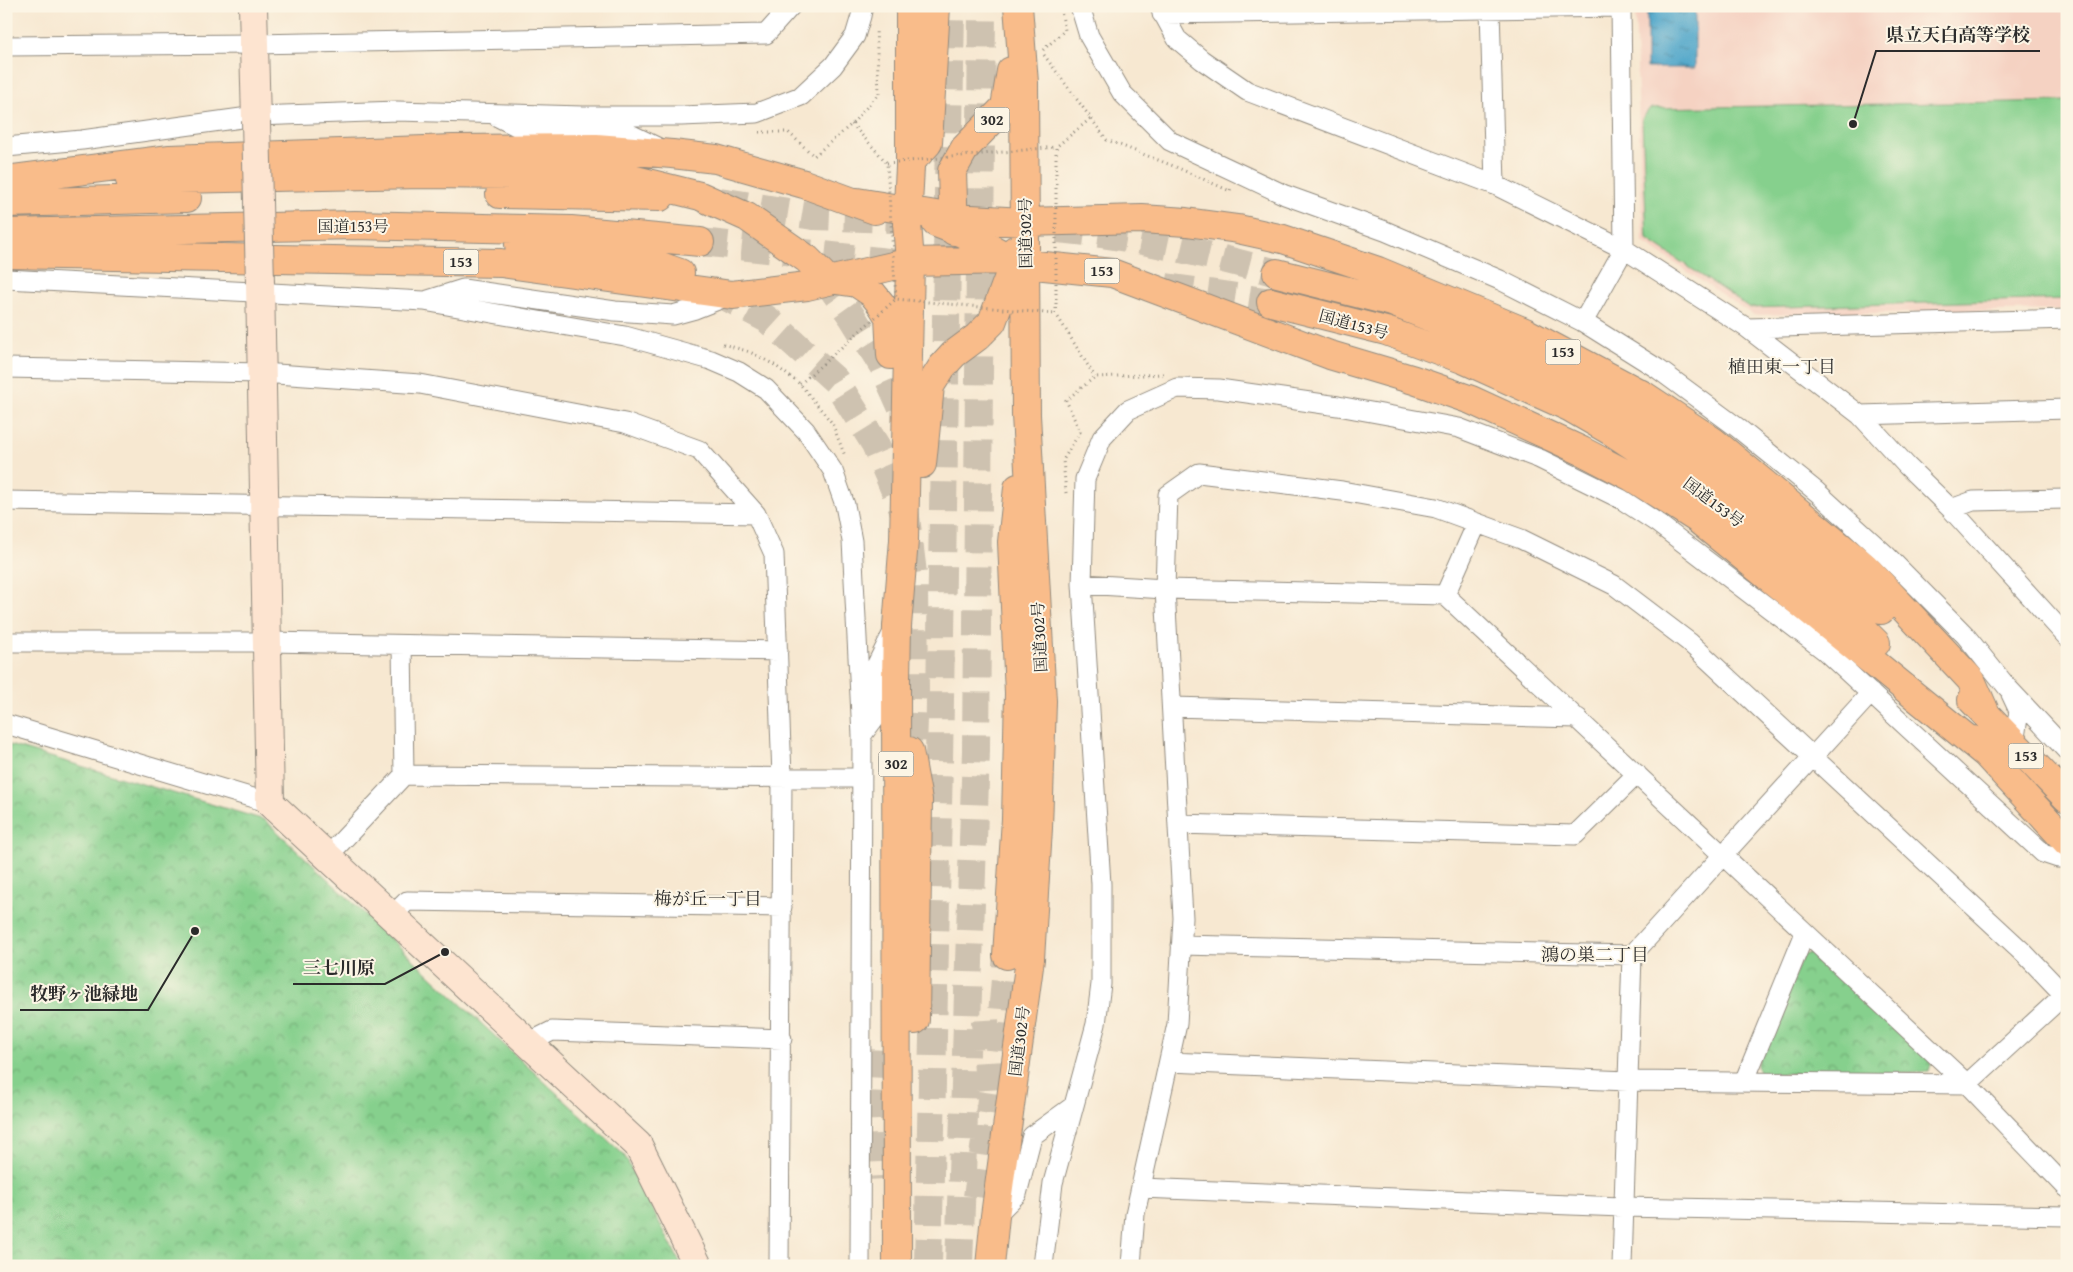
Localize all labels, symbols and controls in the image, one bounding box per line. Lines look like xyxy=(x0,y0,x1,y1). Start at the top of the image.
callout: 県立天白高等学校 xyxy=(1876,18,2040,51)
text: 県立天白高等学校 xyxy=(1886,21,2030,48)
road number: 302 xyxy=(974,108,1010,132)
street label: 国道302号 xyxy=(1012,197,1038,269)
street label: 国道153号 xyxy=(317,214,389,238)
road number: 153 xyxy=(444,250,478,274)
road number: 153 xyxy=(1084,258,1120,284)
street label: 国道153号 xyxy=(1317,303,1391,345)
road number: 153 xyxy=(1546,340,1580,364)
district label: 植田東一丁目 xyxy=(1728,353,1836,380)
street label: 国道153号 xyxy=(1678,471,1750,533)
street label: 国道302号 xyxy=(1025,601,1053,673)
road number: 153 xyxy=(2008,744,2044,768)
road number: 302 xyxy=(878,752,914,776)
district label: 梅が丘一丁目 xyxy=(654,885,762,912)
district label: 鴻の巣二丁目 xyxy=(1541,941,1649,968)
callout: 三七川原 xyxy=(293,951,385,984)
text: 三七川原 xyxy=(303,954,375,981)
callout: 牧野ヶ池緑地 xyxy=(20,977,148,1010)
text: 牧野ヶ池緑地 xyxy=(30,980,138,1007)
street label: 国道302号 xyxy=(1003,1004,1035,1078)

